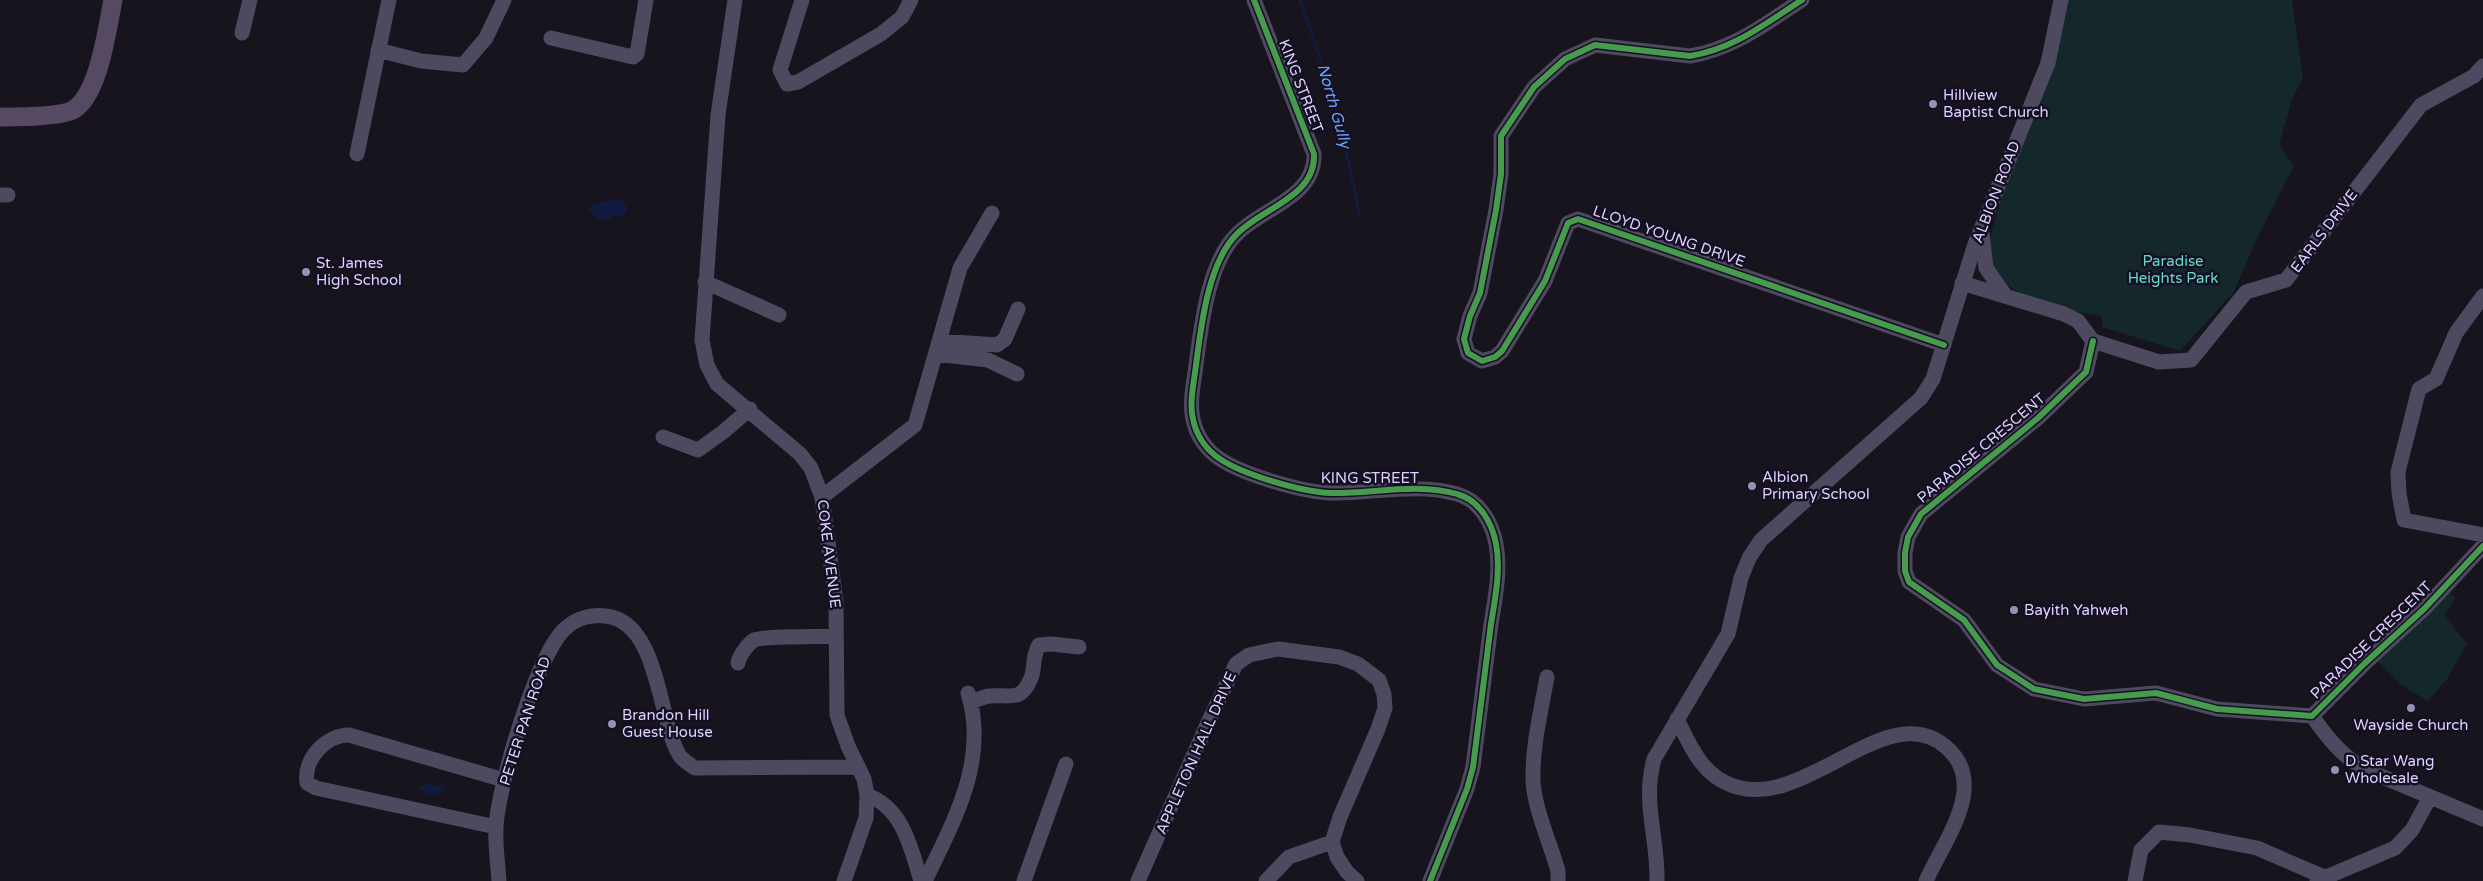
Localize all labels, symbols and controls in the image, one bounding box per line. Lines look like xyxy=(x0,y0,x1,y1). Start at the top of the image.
street label: KING STREET xyxy=(1275,37,1327,135)
water label: North Gully xyxy=(1312,61,1356,153)
place label: Hillview Baptist Church xyxy=(1943,86,2049,121)
marker: Hillview Baptist Church xyxy=(1927,98,1939,110)
street label: ALBION ROAD xyxy=(1968,138,2024,246)
street label: EARLS DRIVE xyxy=(2287,186,2361,276)
street label: LLOYD YOUNG DRIVE xyxy=(1590,201,1748,271)
park label: Paradise Heights Park xyxy=(2128,252,2218,287)
place label: St. James High School xyxy=(316,254,402,289)
marker: St. James High School xyxy=(300,266,312,278)
street label: PARADISE CRESCENT xyxy=(1913,389,2049,507)
place label: Albion Primary School xyxy=(1762,468,1870,503)
street label: KING STREET xyxy=(1321,469,1419,487)
marker: Albion Primary School xyxy=(1746,480,1758,492)
street label: COKE AVENUE xyxy=(813,499,845,609)
street label: PARADISE CRESCENT xyxy=(2307,577,2435,703)
place label: Bayith Yahweh xyxy=(2024,601,2128,619)
marker: Bayith Yahweh xyxy=(2008,604,2020,616)
street label: PETER PAN ROAD xyxy=(496,654,554,788)
street label: APPLETON HALL DRIVE xyxy=(1152,669,1240,837)
marker: Wayside Church xyxy=(2405,702,2417,714)
place label: Brandon Hill Guest House xyxy=(622,706,713,741)
place label: Wayside Church xyxy=(2354,716,2469,734)
marker: Brandon Hill Guest House xyxy=(606,718,618,730)
place label: D Star Wang Wholesale xyxy=(2345,752,2434,787)
marker: D Star Wang Wholesale xyxy=(2329,764,2341,776)

